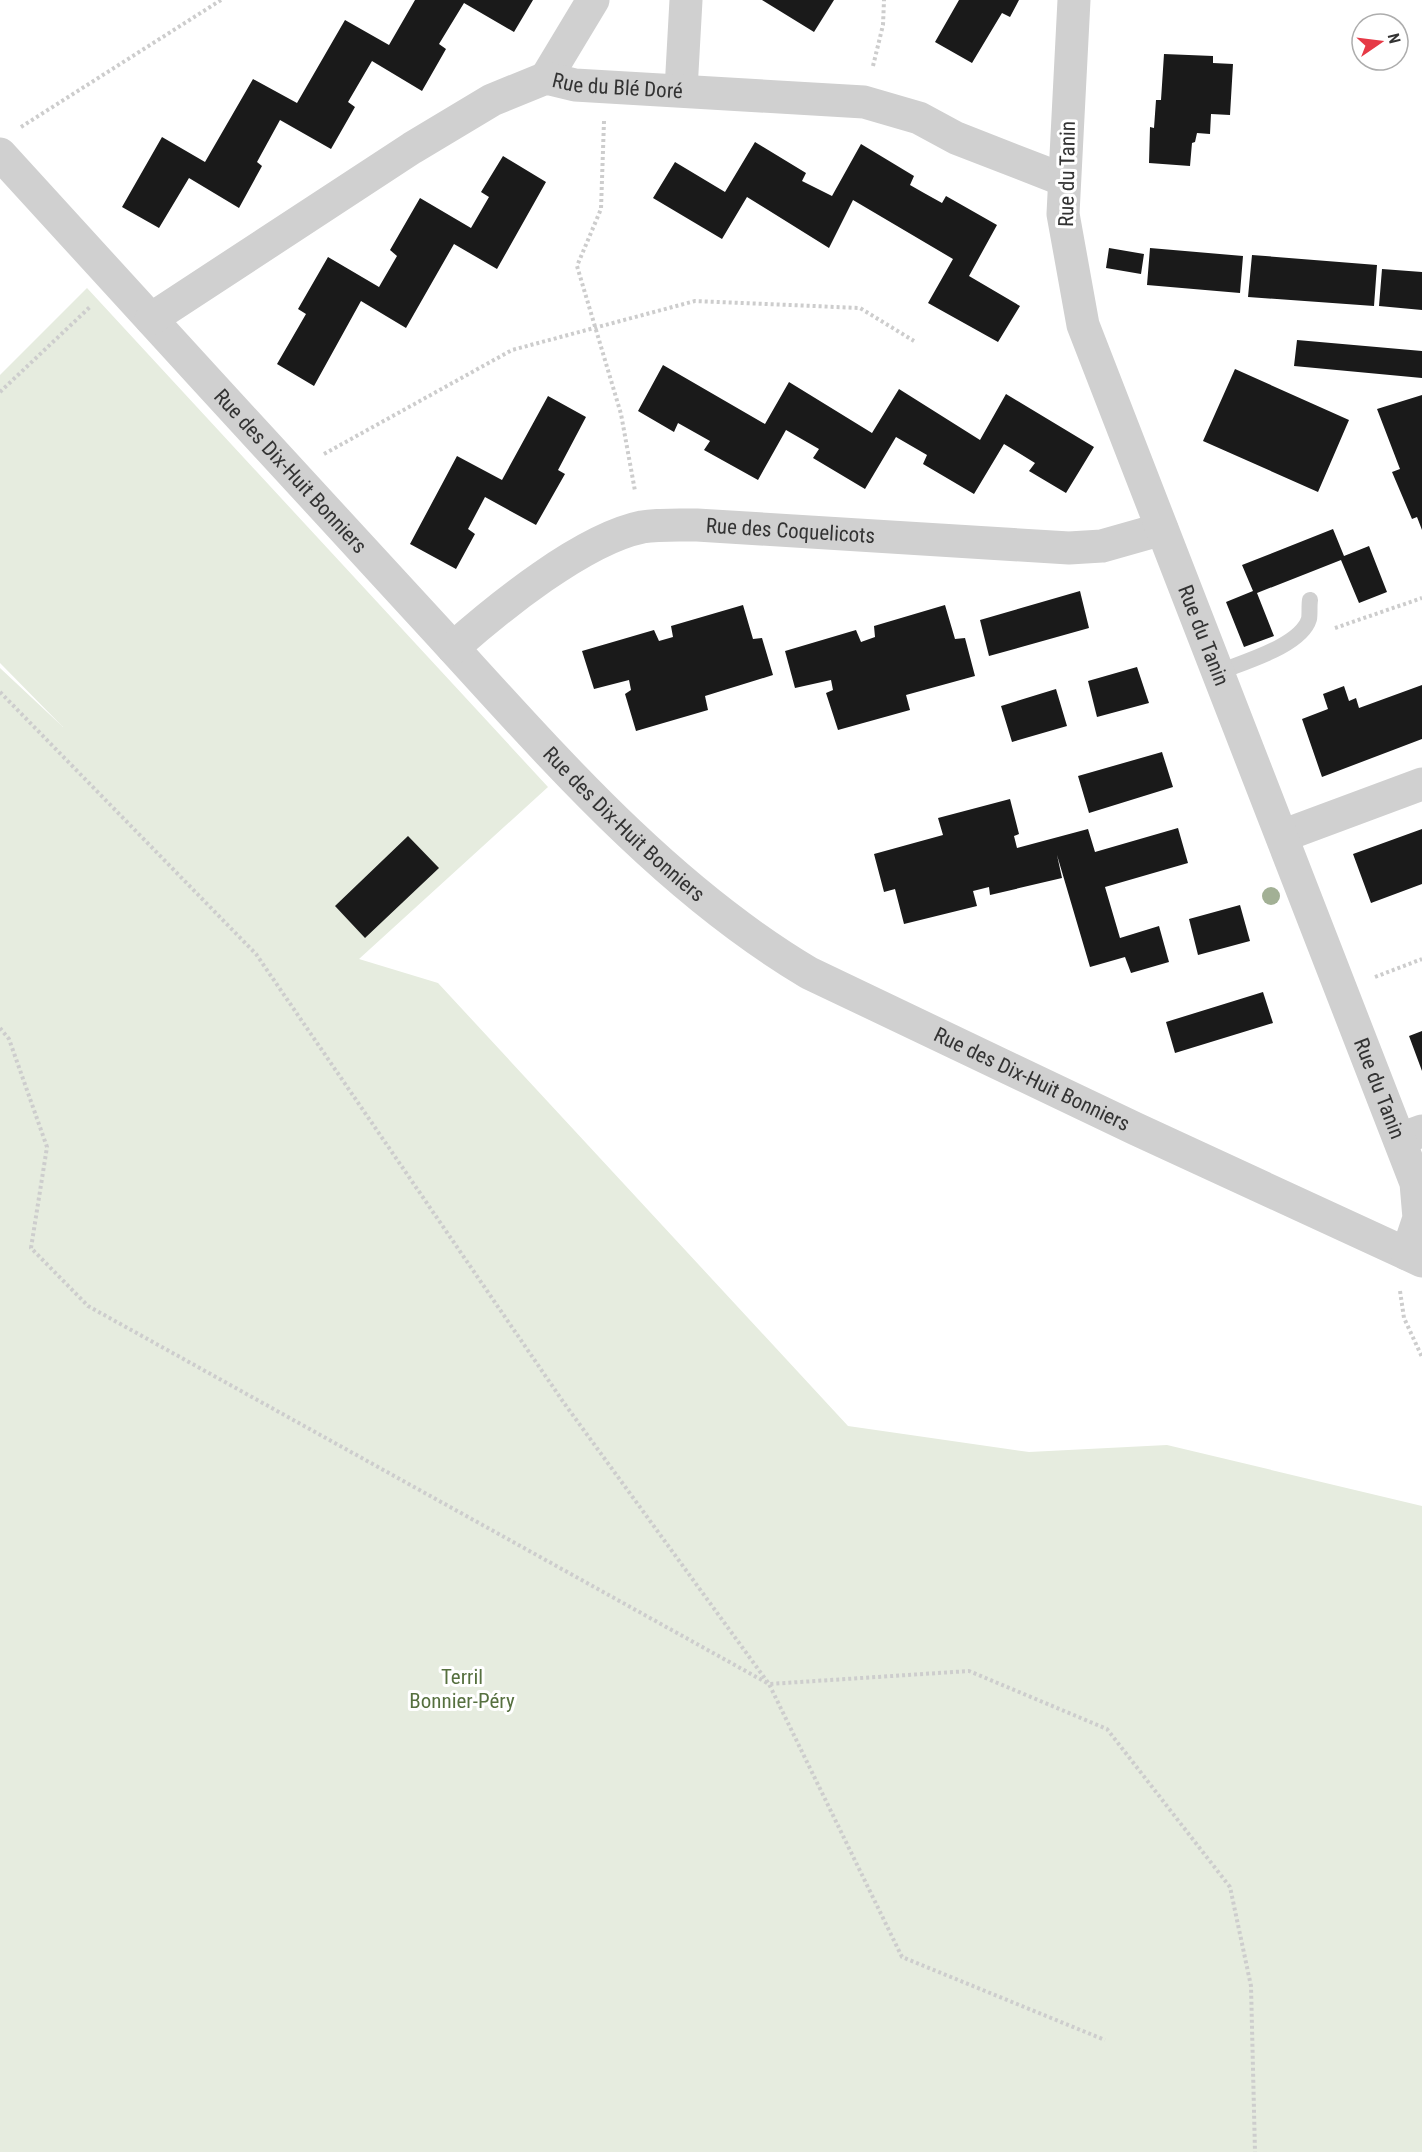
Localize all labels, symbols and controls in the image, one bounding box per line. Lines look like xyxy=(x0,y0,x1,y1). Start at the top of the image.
north arrow xyxy=(1350,12,1410,72)
text: N xyxy=(1384,31,1404,46)
street label: Rue du Blé Doré xyxy=(550,68,684,103)
street label: Rue du Tanin xyxy=(1054,121,1080,227)
street label: Rue des Dix-Huit Bonniers xyxy=(209,384,372,558)
street label: Rue des Coquelicots xyxy=(705,514,876,548)
street label: Rue du Tanin xyxy=(1173,582,1234,689)
street label: Rue des Dix-Huit Bonniers xyxy=(538,742,710,907)
street label: Rue des Dix-Huit Bonniers xyxy=(930,1022,1134,1136)
street label: Rue du Tanin xyxy=(1349,1035,1410,1142)
park label: Terril Bonnier-Péry xyxy=(409,1665,515,1713)

